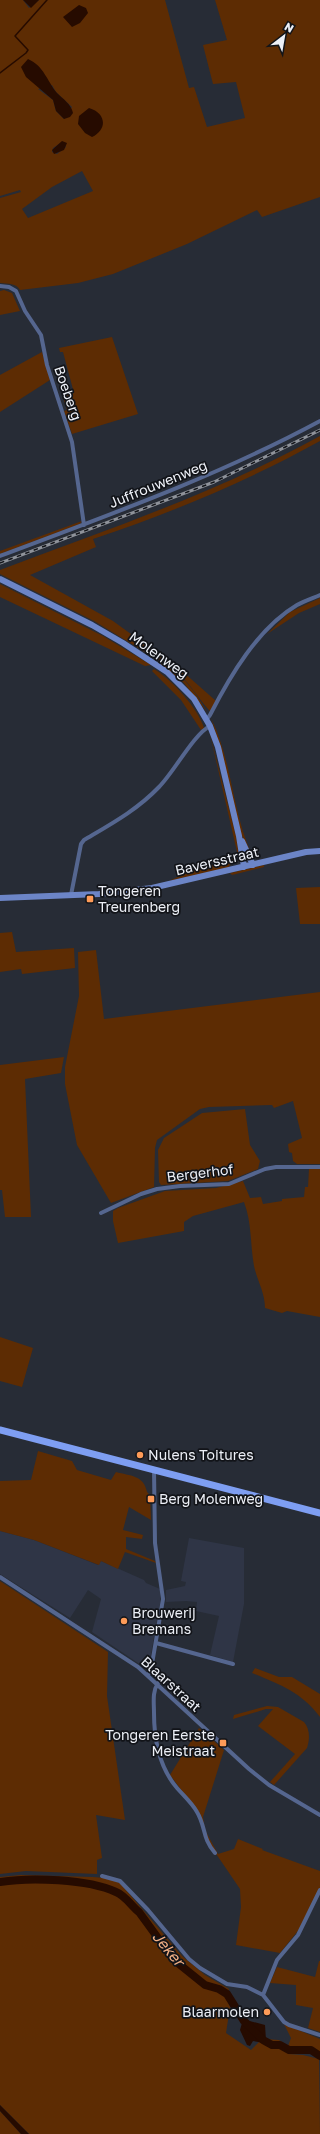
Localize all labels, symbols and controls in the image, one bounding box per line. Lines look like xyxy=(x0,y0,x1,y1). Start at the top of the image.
north arrow xyxy=(264,16,304,56)
text: N xyxy=(282,19,296,35)
street label: Boeberg xyxy=(51,363,86,422)
street label: Juffrouwenweg xyxy=(106,456,209,511)
street label: Molenweg xyxy=(126,627,192,682)
street label: Baversstraat xyxy=(173,843,260,878)
place label: Tongeren Treurenberg xyxy=(98,882,180,915)
marker: Tongeren Treurenberg xyxy=(85,894,95,904)
street label: Bergerhof xyxy=(166,1160,234,1185)
place label: Nulens Toitures xyxy=(148,1446,254,1463)
marker: Nulens Toitures xyxy=(135,1450,145,1460)
place label: Berg Molenweg xyxy=(159,1490,263,1507)
marker: Berg Molenweg xyxy=(146,1494,156,1504)
place label: Brouwerij Bremans xyxy=(132,1604,196,1637)
marker: Brouwerij Bremans xyxy=(119,1616,129,1626)
street label: Blaarstraat xyxy=(138,1652,205,1715)
place label: Tongeren Eerste Meistraat xyxy=(105,1726,215,1759)
marker: Tongeren Eerste Meistraat xyxy=(218,1738,228,1748)
water label: Jeker xyxy=(149,1927,190,1971)
place label: Blaarmolen xyxy=(182,2003,259,2020)
marker: Blaarmolen xyxy=(262,2007,272,2017)

